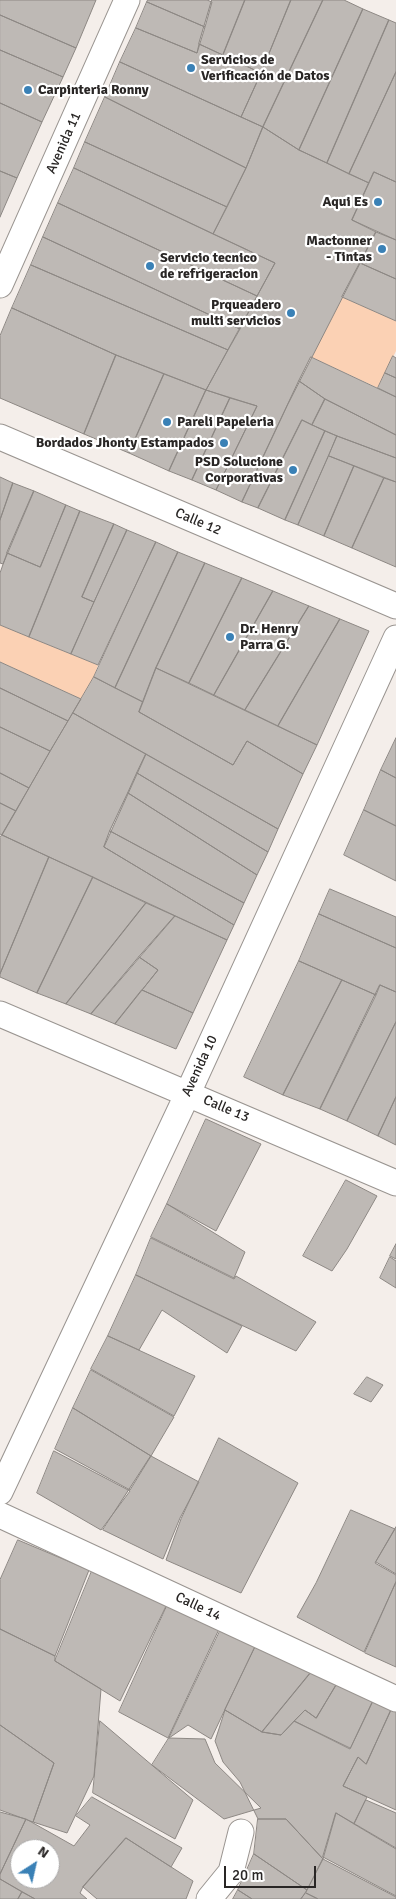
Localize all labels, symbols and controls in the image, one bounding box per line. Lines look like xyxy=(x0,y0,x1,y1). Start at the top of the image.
place label: Servicios de Verificación de Datos xyxy=(201,52,329,84)
marker: Servicios de Verificación de Datos xyxy=(185,62,197,74)
place label: Carpinteria Ronny xyxy=(38,82,149,98)
marker: Carpinteria Ronny xyxy=(22,84,34,96)
street label: Avenida 11 xyxy=(43,110,85,176)
place label: Aqui Es xyxy=(323,194,368,210)
marker: Aqui Es xyxy=(372,196,384,208)
place label: Mactonner - Tintas xyxy=(306,233,372,266)
marker: Mactonner - Tintas xyxy=(376,243,388,255)
place label: Servicio tecnico de refrigeracion xyxy=(160,250,258,282)
marker: Servicio tecnico de refrigeracion xyxy=(144,260,156,272)
place label: Prqueadero multi servicios xyxy=(191,297,281,330)
marker: Prqueadero multi servicios xyxy=(285,307,297,319)
place label: Pareli Papeleria xyxy=(177,414,274,430)
marker: Pareli Papeleria xyxy=(161,416,173,428)
place label: Bordados Jhonty Estampados xyxy=(36,435,214,451)
marker: Bordados Jhonty Estampados xyxy=(218,437,230,449)
place label: PSD Solucione Corporativas xyxy=(195,454,283,487)
marker: PSD Solucione Corporativas xyxy=(287,464,299,476)
street label: Calle 12 xyxy=(172,505,224,539)
place label: Dr. Henry Parra G. xyxy=(240,621,298,654)
marker: Dr. Henry Parra G. xyxy=(224,631,236,643)
street label: Avenida 10 xyxy=(179,1033,221,1099)
street label: Calle 13 xyxy=(200,1092,252,1126)
street label: Calle 14 xyxy=(172,1589,224,1625)
north arrow xyxy=(10,1839,60,1889)
text: N xyxy=(34,1842,52,1862)
scale bar xyxy=(226,1856,318,1888)
text: 20 m xyxy=(232,1866,263,1884)

